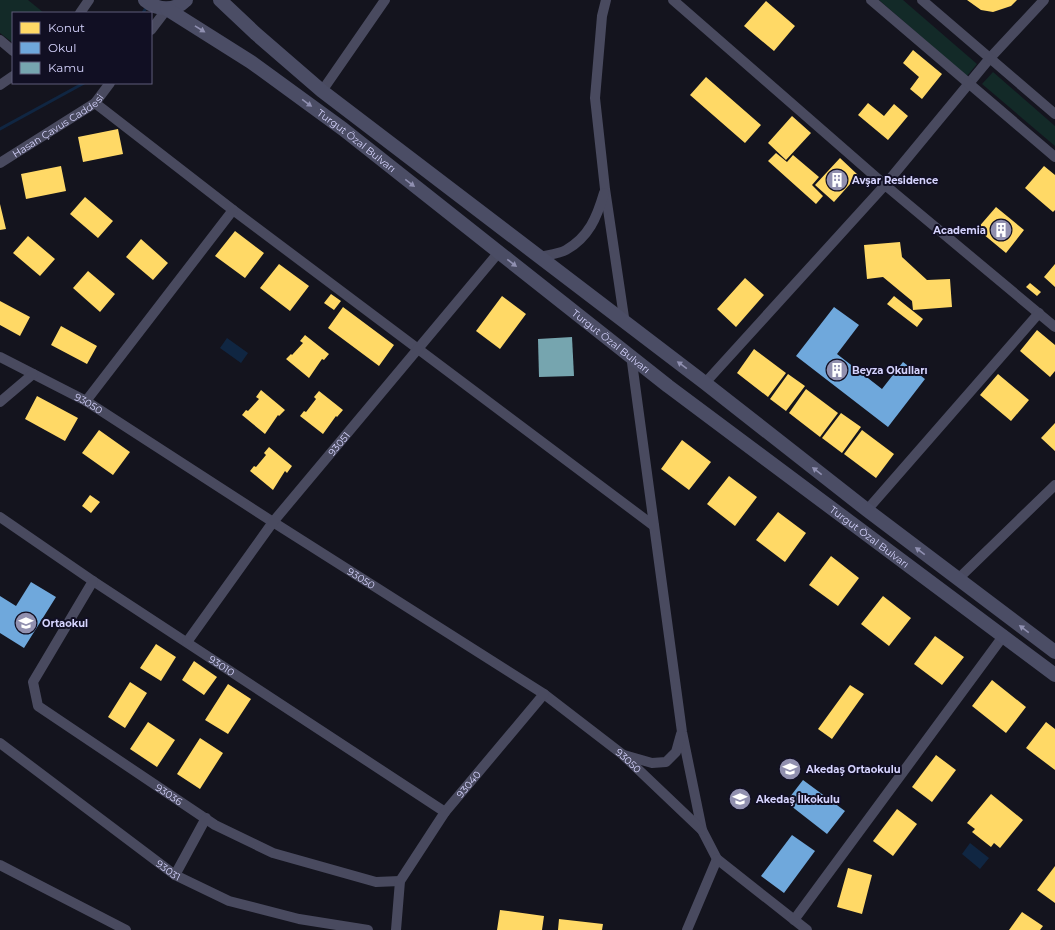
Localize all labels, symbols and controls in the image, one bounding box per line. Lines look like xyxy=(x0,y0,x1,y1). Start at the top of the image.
legend xyxy=(12,12,152,84)
text: Konut xyxy=(48,20,85,35)
one-way arrow xyxy=(194,26,206,33)
text: Okul xyxy=(48,40,76,55)
text: Kamu xyxy=(48,60,84,75)
street label: Hasan Çavus Caddesi xyxy=(10,91,106,160)
one-way arrow xyxy=(302,99,313,107)
street label: Turgut Özal Bulvarı xyxy=(315,106,399,175)
building icon: Avşar Residence xyxy=(824,167,850,193)
place label: Avşar Residence xyxy=(851,174,938,187)
one-way arrow xyxy=(405,178,416,187)
building icon: Academia xyxy=(988,217,1014,243)
place label: Academia xyxy=(932,224,986,237)
one-way arrow xyxy=(507,259,518,267)
street label: Turgut Özal Bulvarı xyxy=(569,306,653,376)
building icon: Beyza Okulları xyxy=(824,357,850,383)
one-way arrow xyxy=(676,361,687,369)
place label: Beyza Okulları xyxy=(852,364,927,377)
street label: 93050 xyxy=(72,390,106,417)
street label: 93051 xyxy=(325,429,353,458)
one-way arrow xyxy=(812,467,823,475)
street label: Turgut Özal Bulvarı xyxy=(827,503,912,570)
one-way arrow xyxy=(915,547,925,555)
street label: 93050 xyxy=(345,564,378,592)
school or university icon: Ortaokul xyxy=(13,610,39,636)
place label: Ortaokul xyxy=(42,617,88,630)
one-way arrow xyxy=(1018,625,1029,633)
street label: 93010 xyxy=(206,652,238,679)
street label: 93050 xyxy=(613,745,645,776)
school or university icon: Akedaş Ortaokulu xyxy=(777,756,803,782)
place label: Akedaş Ortaokulu xyxy=(805,763,901,776)
street label: 93040 xyxy=(453,768,484,800)
street label: 93036 xyxy=(153,780,185,808)
school or university icon: Akedaş İlkokulu xyxy=(727,786,753,812)
place label: Akedaş İlkokulu xyxy=(755,793,840,806)
street label: 93031 xyxy=(154,857,183,883)

